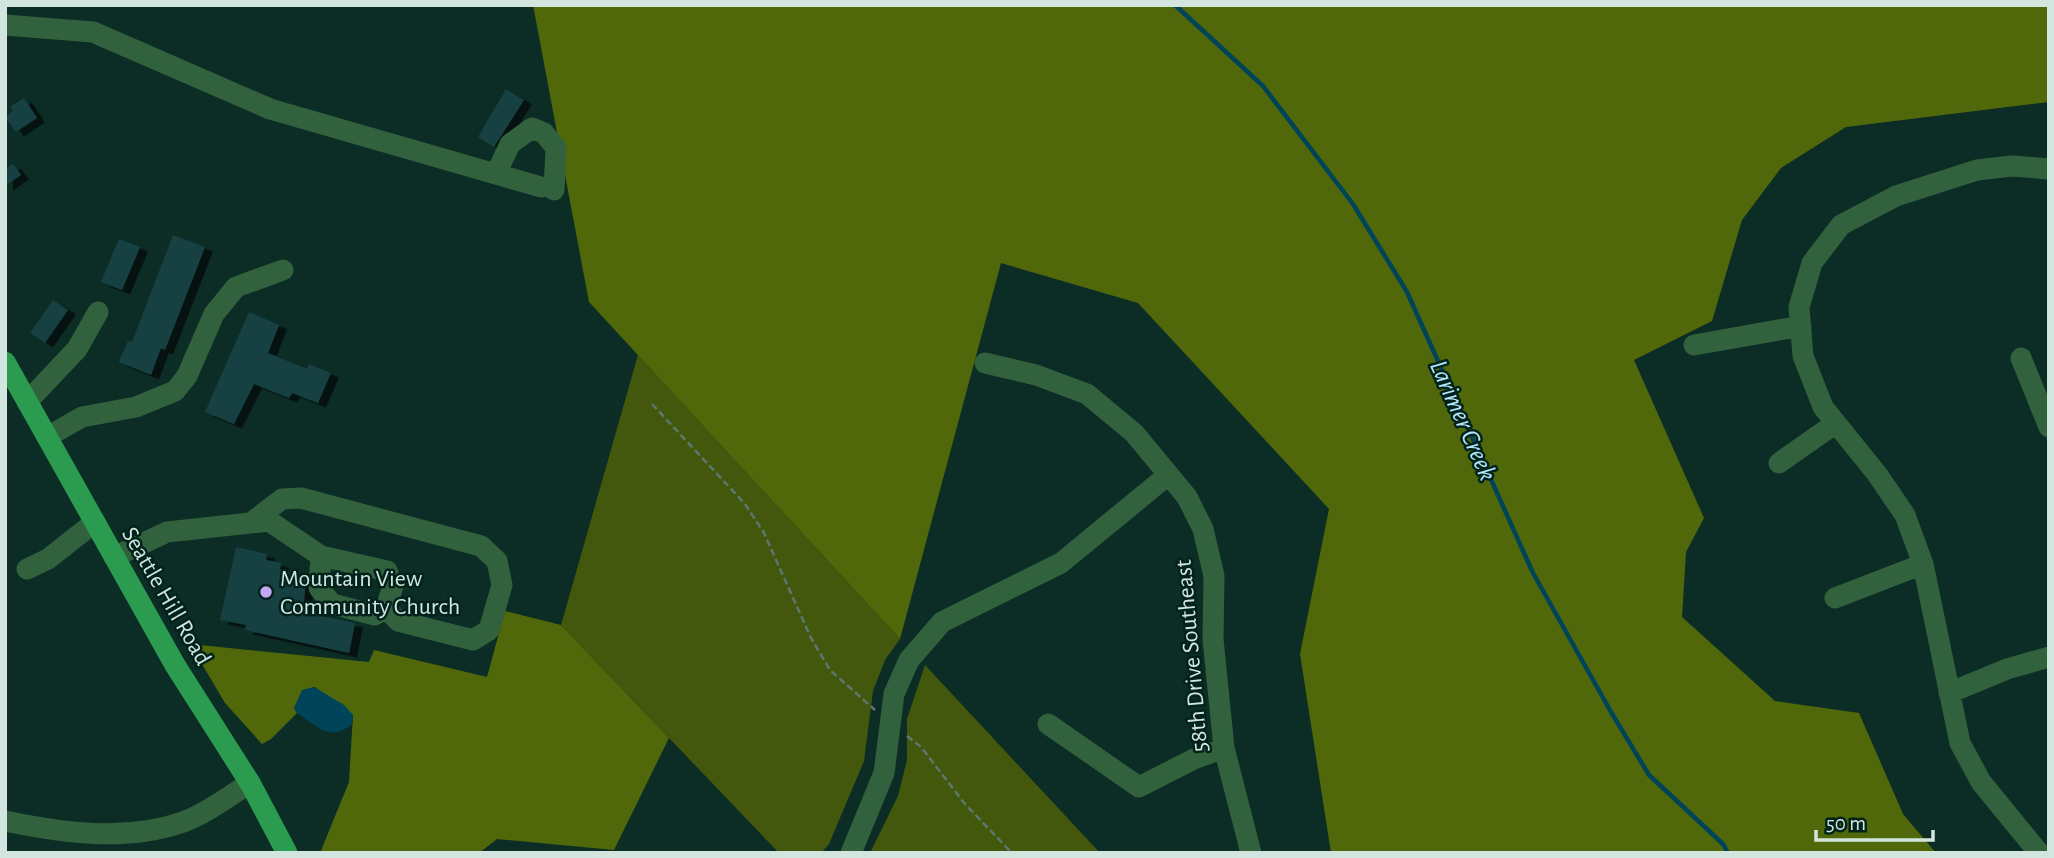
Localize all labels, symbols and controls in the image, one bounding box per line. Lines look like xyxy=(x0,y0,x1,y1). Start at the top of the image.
water label: Larimer Creek xyxy=(1425,356,1501,485)
street label: Seattle Hill Road xyxy=(117,523,215,670)
street label: 58th Drive Southeast xyxy=(1172,558,1212,753)
place label: Mountain View Community Church xyxy=(280,567,460,619)
marker: Mountain View Community Church xyxy=(258,584,274,600)
scale bar xyxy=(1816,798,1933,842)
text: 50 m xyxy=(1826,813,1866,834)

